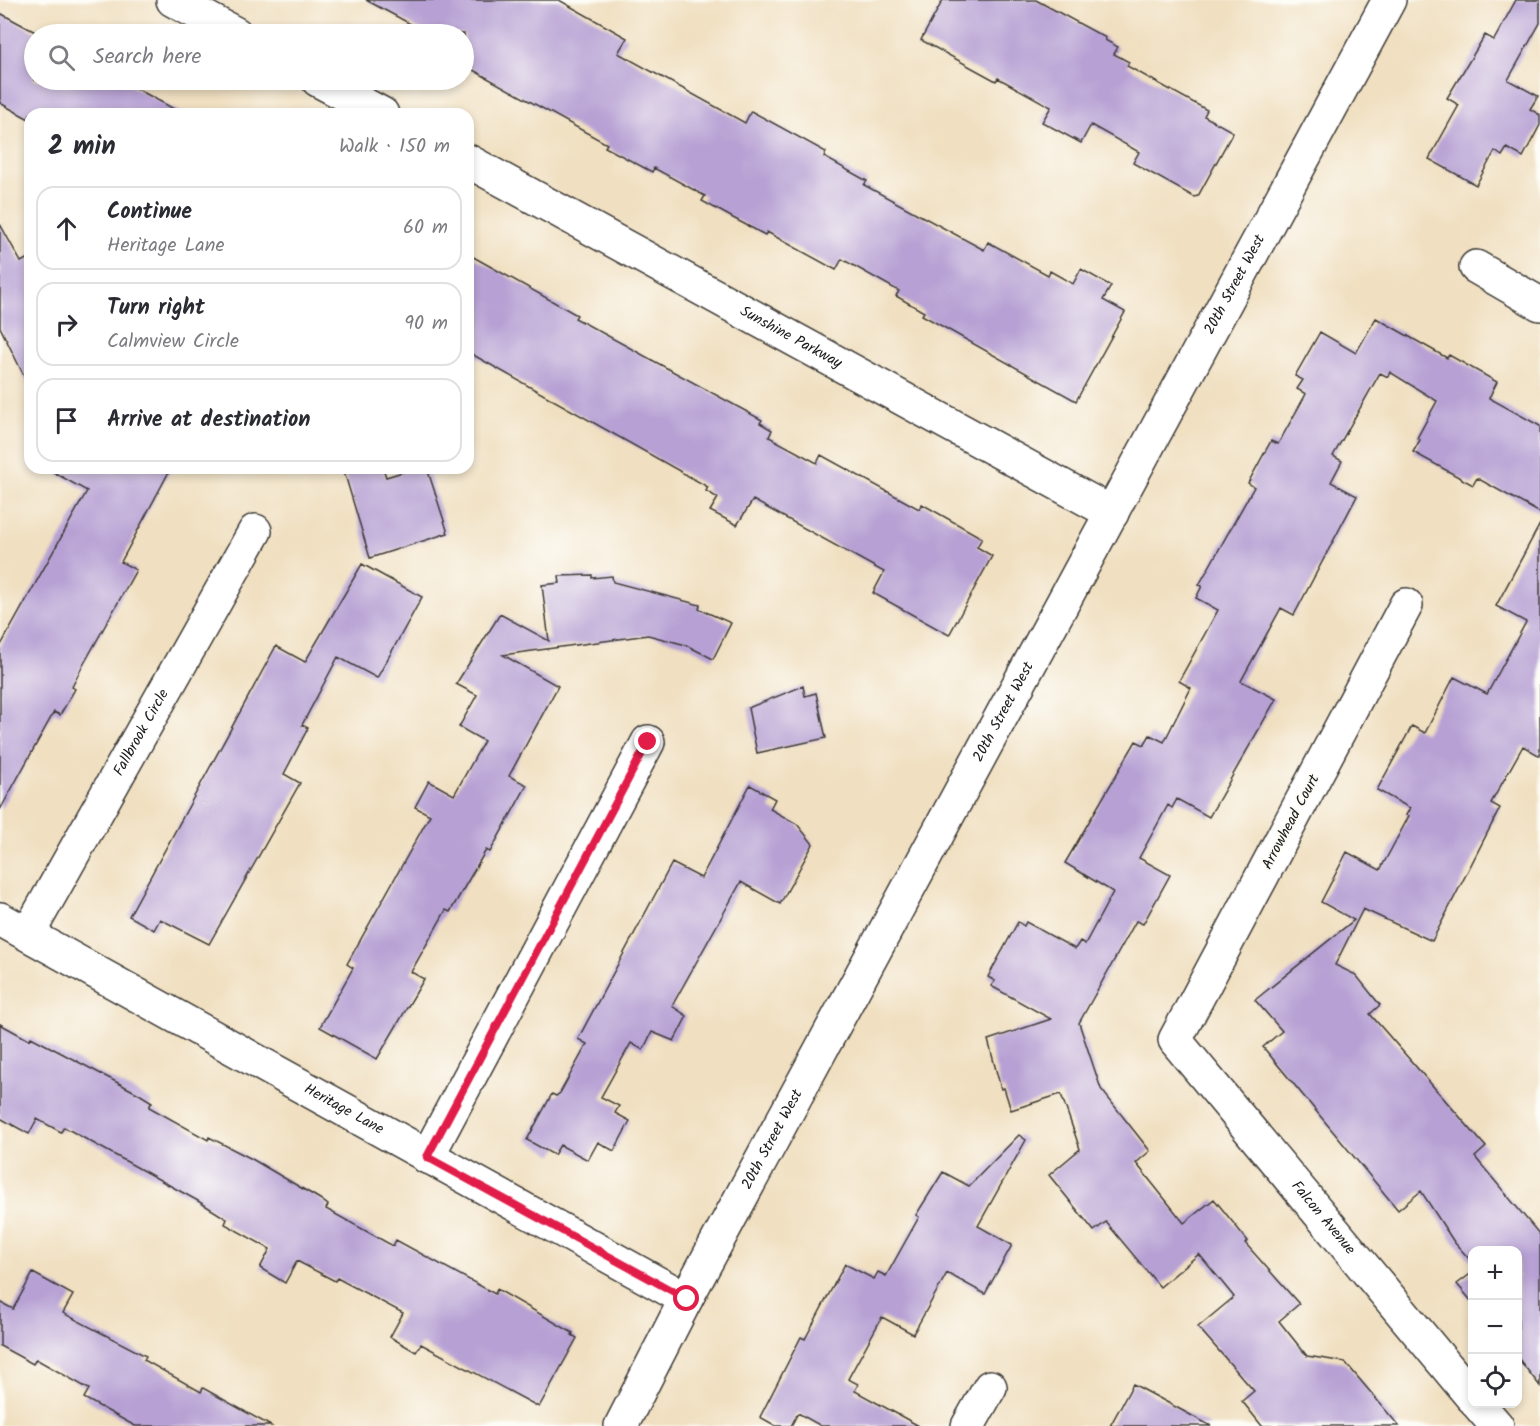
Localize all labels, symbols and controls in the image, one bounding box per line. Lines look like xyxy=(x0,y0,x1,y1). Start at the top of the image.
search box xyxy=(24,24,474,90)
text: Search here xyxy=(93,40,201,75)
icon: search xyxy=(45,41,78,74)
text: 2 min xyxy=(48,126,116,168)
text: Walk · 150 m xyxy=(339,131,450,163)
text: Continue xyxy=(107,195,192,230)
icon: ahead xyxy=(50,212,83,245)
text: 60 m xyxy=(403,212,448,244)
text: Heritage Lane xyxy=(107,230,224,262)
street label: 20th Street West xyxy=(1198,230,1272,339)
text: Turn right xyxy=(107,291,205,326)
street label: Sunshine Parkway xyxy=(735,300,847,376)
icon: right xyxy=(50,308,83,341)
text: 90 m xyxy=(404,308,448,340)
text: Calmview Circle xyxy=(107,326,239,358)
text: Arrive at destination xyxy=(107,403,310,438)
icon: arrive xyxy=(50,404,83,437)
street label: 20th Street West xyxy=(967,657,1041,767)
street label: Fallbrook Circle xyxy=(107,685,176,781)
route end xyxy=(634,728,660,754)
street label: Arrowhead Court xyxy=(1256,770,1326,874)
street label: Heritage Lane xyxy=(299,1078,388,1141)
street label: 20th Street West xyxy=(735,1085,809,1194)
street label: Falcon Avenue xyxy=(1285,1176,1361,1261)
map controls xyxy=(1468,1246,1522,1408)
button: + xyxy=(1468,1246,1522,1300)
route start xyxy=(673,1285,699,1311)
button: − xyxy=(1468,1300,1522,1354)
button: locate xyxy=(1468,1354,1522,1408)

